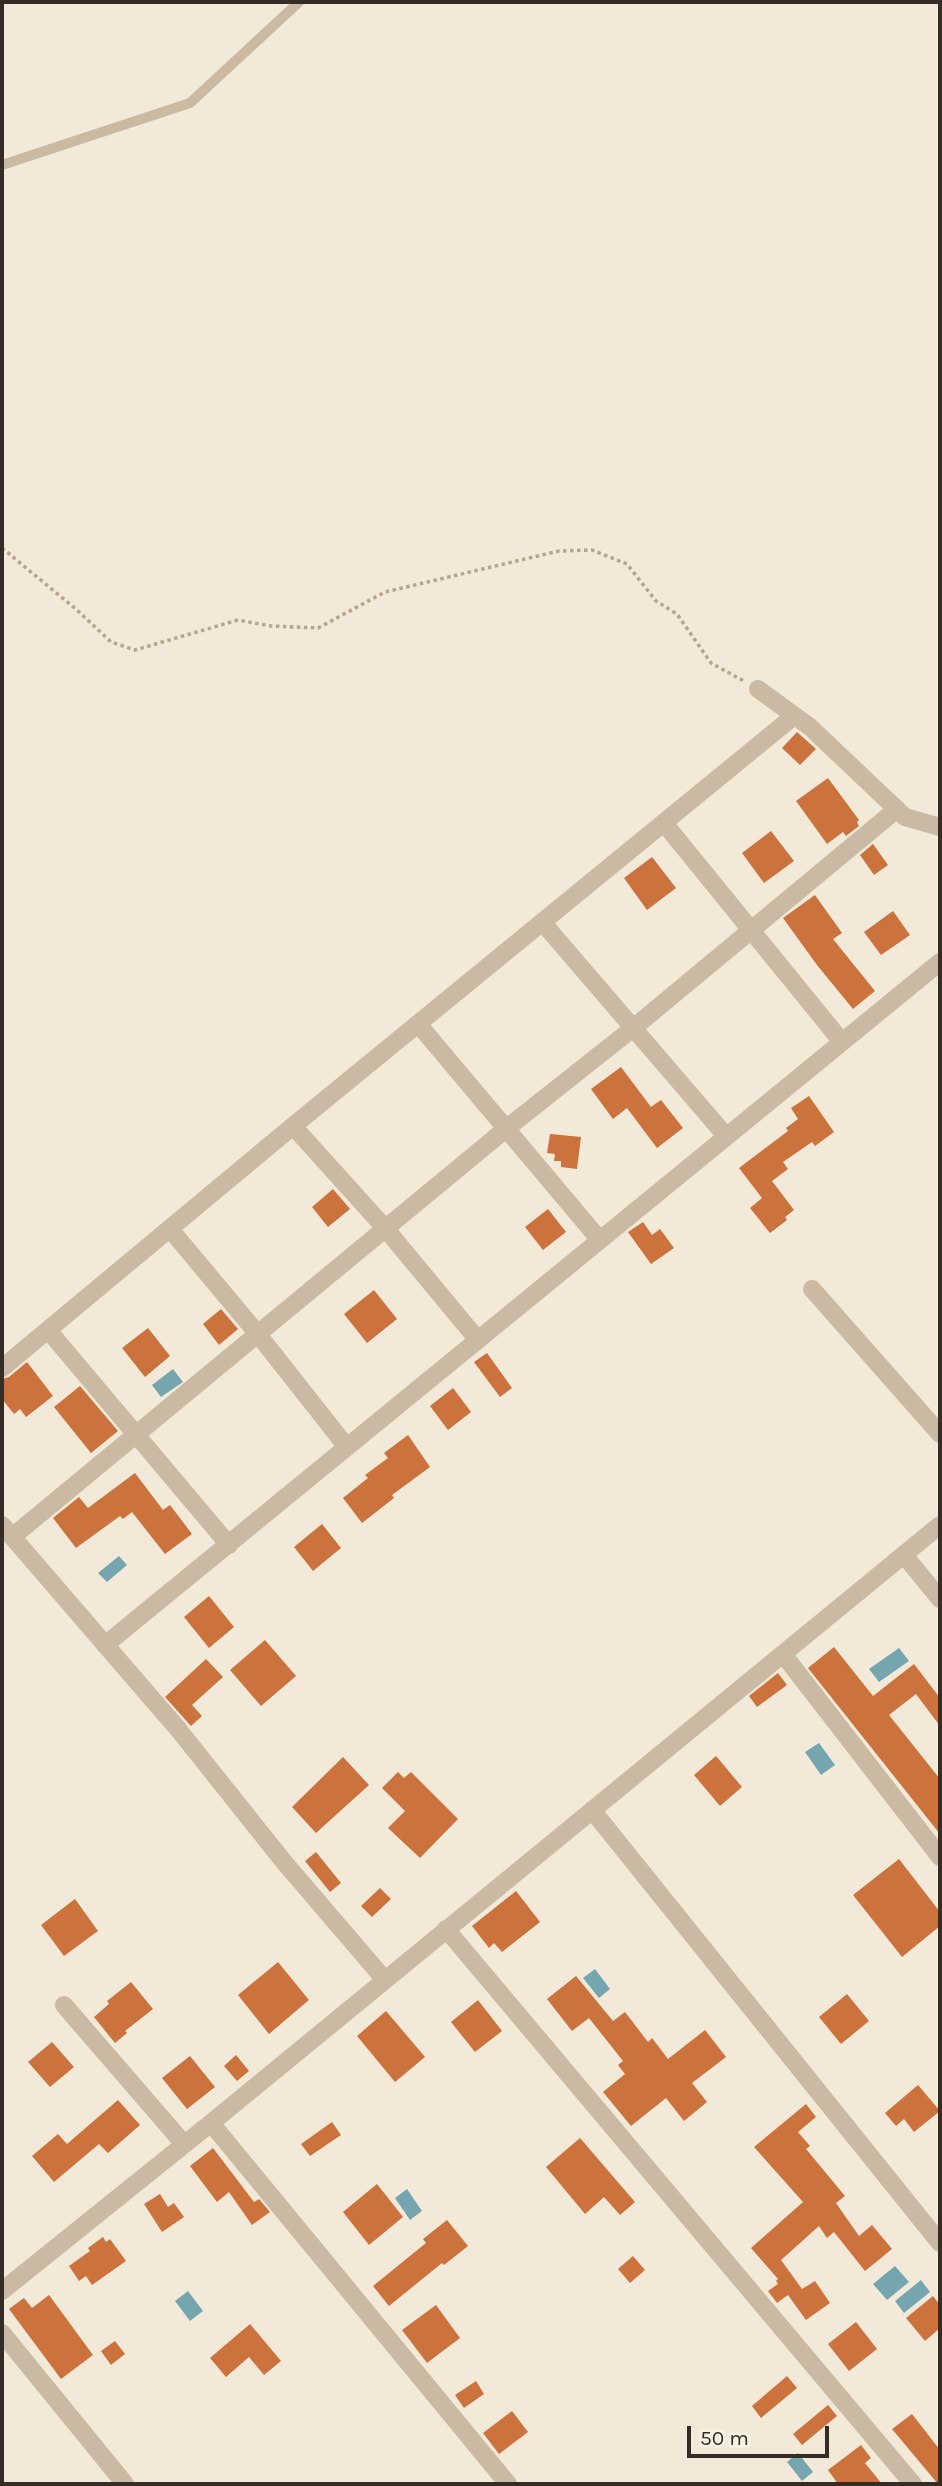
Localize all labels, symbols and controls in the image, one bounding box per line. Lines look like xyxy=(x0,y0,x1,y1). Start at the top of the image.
scale bar xyxy=(690,2412,832,2456)
text: 50 m xyxy=(700,2426,749,2450)

